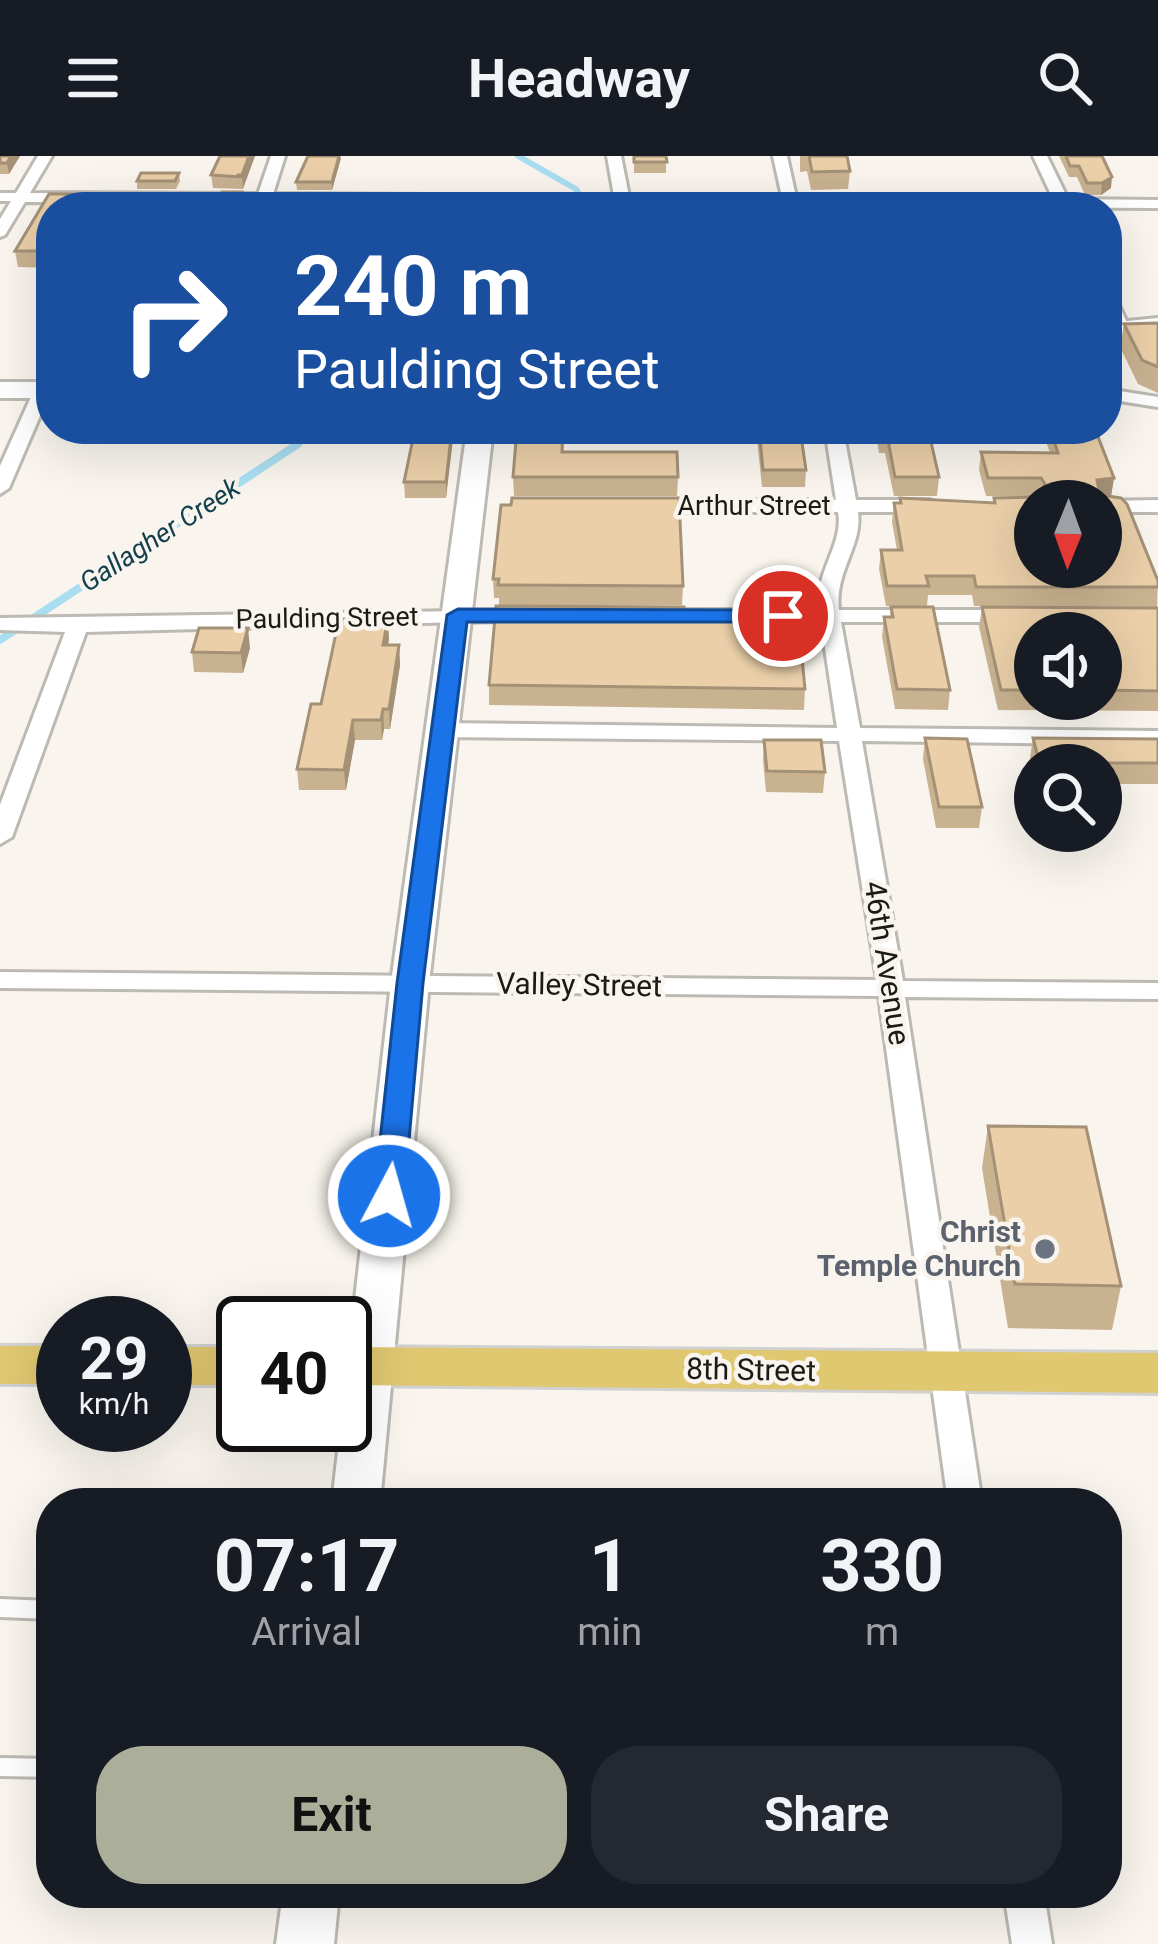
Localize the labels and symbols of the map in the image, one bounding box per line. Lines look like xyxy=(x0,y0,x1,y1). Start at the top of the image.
water label: Gallagher Creek xyxy=(74,471,247,599)
north arrow xyxy=(1014,480,1122,588)
street label: Arthur Street xyxy=(677,490,831,522)
pin xyxy=(732,565,834,667)
street label: Paulding Street xyxy=(235,600,419,636)
street label: 46th Avenue xyxy=(857,878,918,1047)
street label: Valley Street xyxy=(496,966,662,1003)
position arrow xyxy=(326,1133,452,1259)
place label: Christ Temple Church xyxy=(817,1214,1021,1283)
marker: Christ Temple Church xyxy=(1032,1236,1058,1262)
speed limit sign: 40 xyxy=(216,1296,372,1452)
street label: 8th Street xyxy=(686,1351,816,1388)

